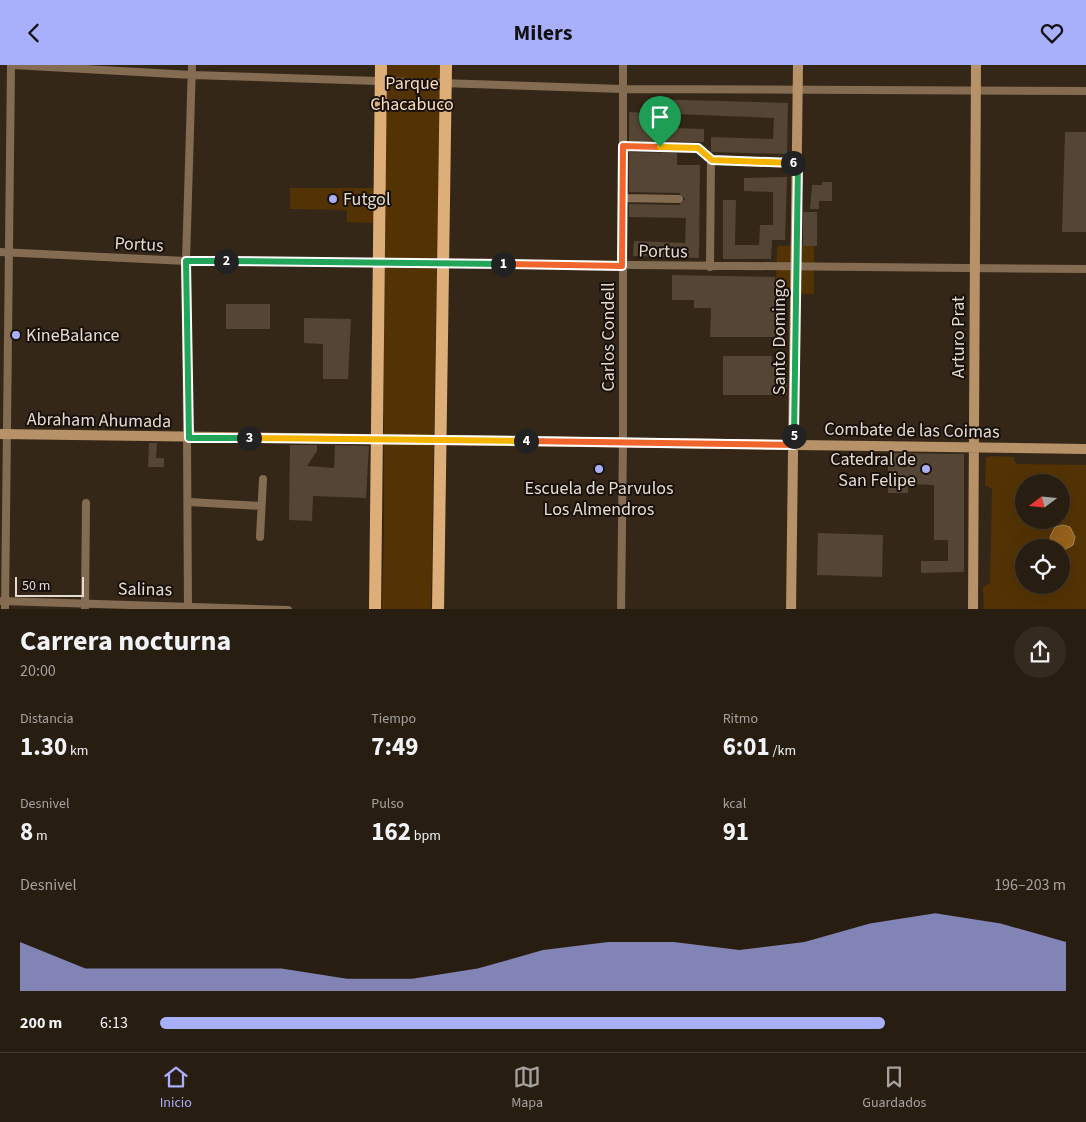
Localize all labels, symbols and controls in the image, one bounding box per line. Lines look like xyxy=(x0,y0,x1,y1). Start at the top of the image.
text: Milers xyxy=(514,17,572,49)
icon: back xyxy=(20,19,48,47)
icon: heart xyxy=(1038,19,1066,47)
park label: Parque Chacabuco xyxy=(370,71,454,117)
pin xyxy=(639,96,681,147)
icon: arrive xyxy=(646,103,674,131)
pin: 6 xyxy=(780,151,806,175)
text: 6 xyxy=(790,153,797,173)
place label: Futgol xyxy=(343,187,390,212)
marker: Futgol xyxy=(327,193,339,205)
street label: Portus xyxy=(114,231,164,258)
street label: Portus xyxy=(638,239,688,264)
pin: 2 xyxy=(214,249,238,273)
text: 2 xyxy=(223,251,230,271)
pin: 1 xyxy=(490,251,516,277)
text: 1 xyxy=(500,254,507,274)
street label: Santo Domingo xyxy=(767,279,792,395)
street label: Carlos Condell xyxy=(596,282,621,392)
street label: Arturo Prat xyxy=(946,296,971,378)
place label: KineBalance xyxy=(26,323,120,348)
marker: KineBalance xyxy=(10,329,22,341)
street label: Abraham Ahumada xyxy=(27,407,171,434)
street label: Combate de las Coimas xyxy=(824,416,1000,445)
pin: 5 xyxy=(782,423,806,449)
pin: 3 xyxy=(236,425,262,451)
text: 5 xyxy=(791,426,798,446)
text: 3 xyxy=(246,428,253,448)
pin: 4 xyxy=(514,429,538,453)
text: 4 xyxy=(523,431,530,451)
place label: Catedral de San Felipe xyxy=(830,447,916,493)
marker: Escuela de Parvulos Los Almendros xyxy=(593,463,605,475)
marker: Catedral de San Felipe xyxy=(920,463,932,475)
north arrow xyxy=(1015,474,1070,529)
map controls xyxy=(1015,474,1070,594)
place label: Escuela de Parvulos Los Almendros xyxy=(525,476,673,522)
button: locate xyxy=(1015,539,1070,594)
scale bar xyxy=(15,575,84,598)
text: 50 m xyxy=(22,576,50,596)
street label: Salinas xyxy=(118,577,172,602)
text: Carrera nocturna xyxy=(20,621,231,661)
button: share xyxy=(1014,626,1066,678)
text: 20:00 xyxy=(20,660,56,682)
text: Distancia xyxy=(20,709,74,729)
text: Tiempo xyxy=(371,709,416,729)
text: Ritmo xyxy=(723,709,758,729)
text: 1.30 xyxy=(20,729,67,765)
text: 7:49 xyxy=(371,729,418,765)
text: 6:01 xyxy=(723,729,770,765)
text: km xyxy=(67,741,88,761)
text: /km xyxy=(770,741,796,761)
text: Desnivel xyxy=(20,794,70,814)
text: Pulso xyxy=(371,794,404,814)
text: kcal xyxy=(723,794,746,814)
text: 8 xyxy=(20,814,33,850)
text: 162 xyxy=(371,814,411,850)
text: 91 xyxy=(723,814,749,850)
text: m xyxy=(33,826,48,846)
text: bpm xyxy=(411,826,441,846)
text: Desnivel xyxy=(20,874,77,896)
text: 196–203 m xyxy=(994,874,1066,896)
text: 200 m xyxy=(20,1012,62,1034)
text: 6:13 xyxy=(100,1012,128,1034)
tab: Inicio xyxy=(160,1063,192,1113)
tab: Mapa xyxy=(511,1063,543,1113)
tab: Guardados xyxy=(862,1063,926,1113)

